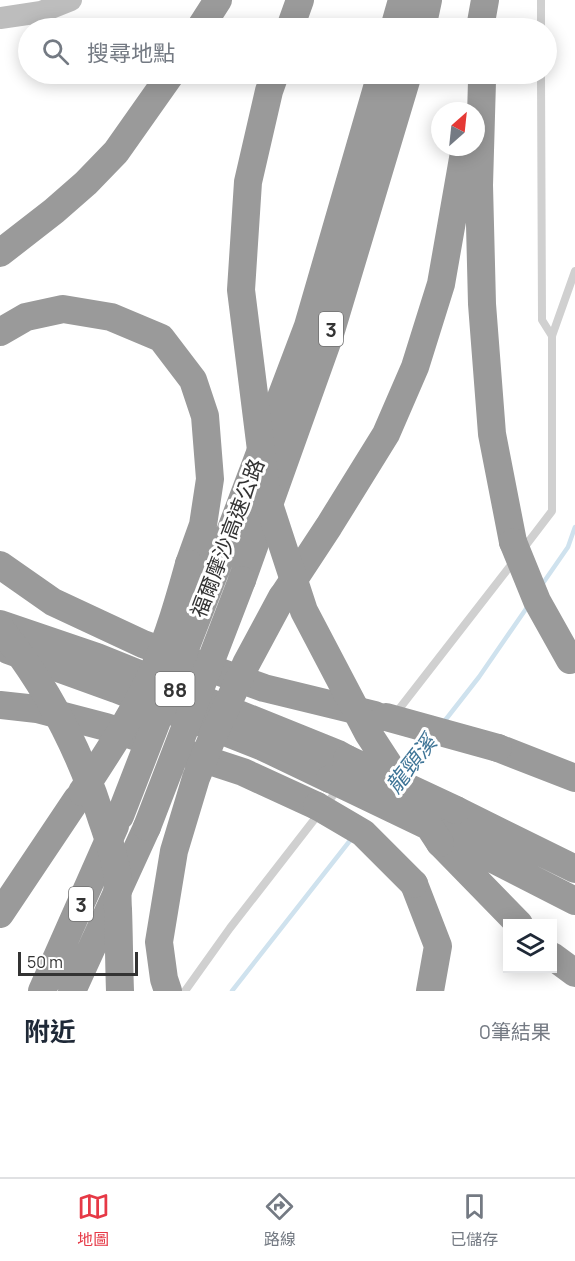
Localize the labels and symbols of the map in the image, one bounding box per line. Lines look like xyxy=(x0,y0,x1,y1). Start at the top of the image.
north arrow xyxy=(431,102,485,156)
road number: 3 xyxy=(319,312,343,346)
street label: 福爾摩沙高速公路 xyxy=(184,455,270,621)
road number: 88 xyxy=(156,672,195,706)
water label: 龍頸溪 xyxy=(379,726,445,799)
road number: 3 xyxy=(69,887,93,921)
scale bar xyxy=(18,949,138,976)

